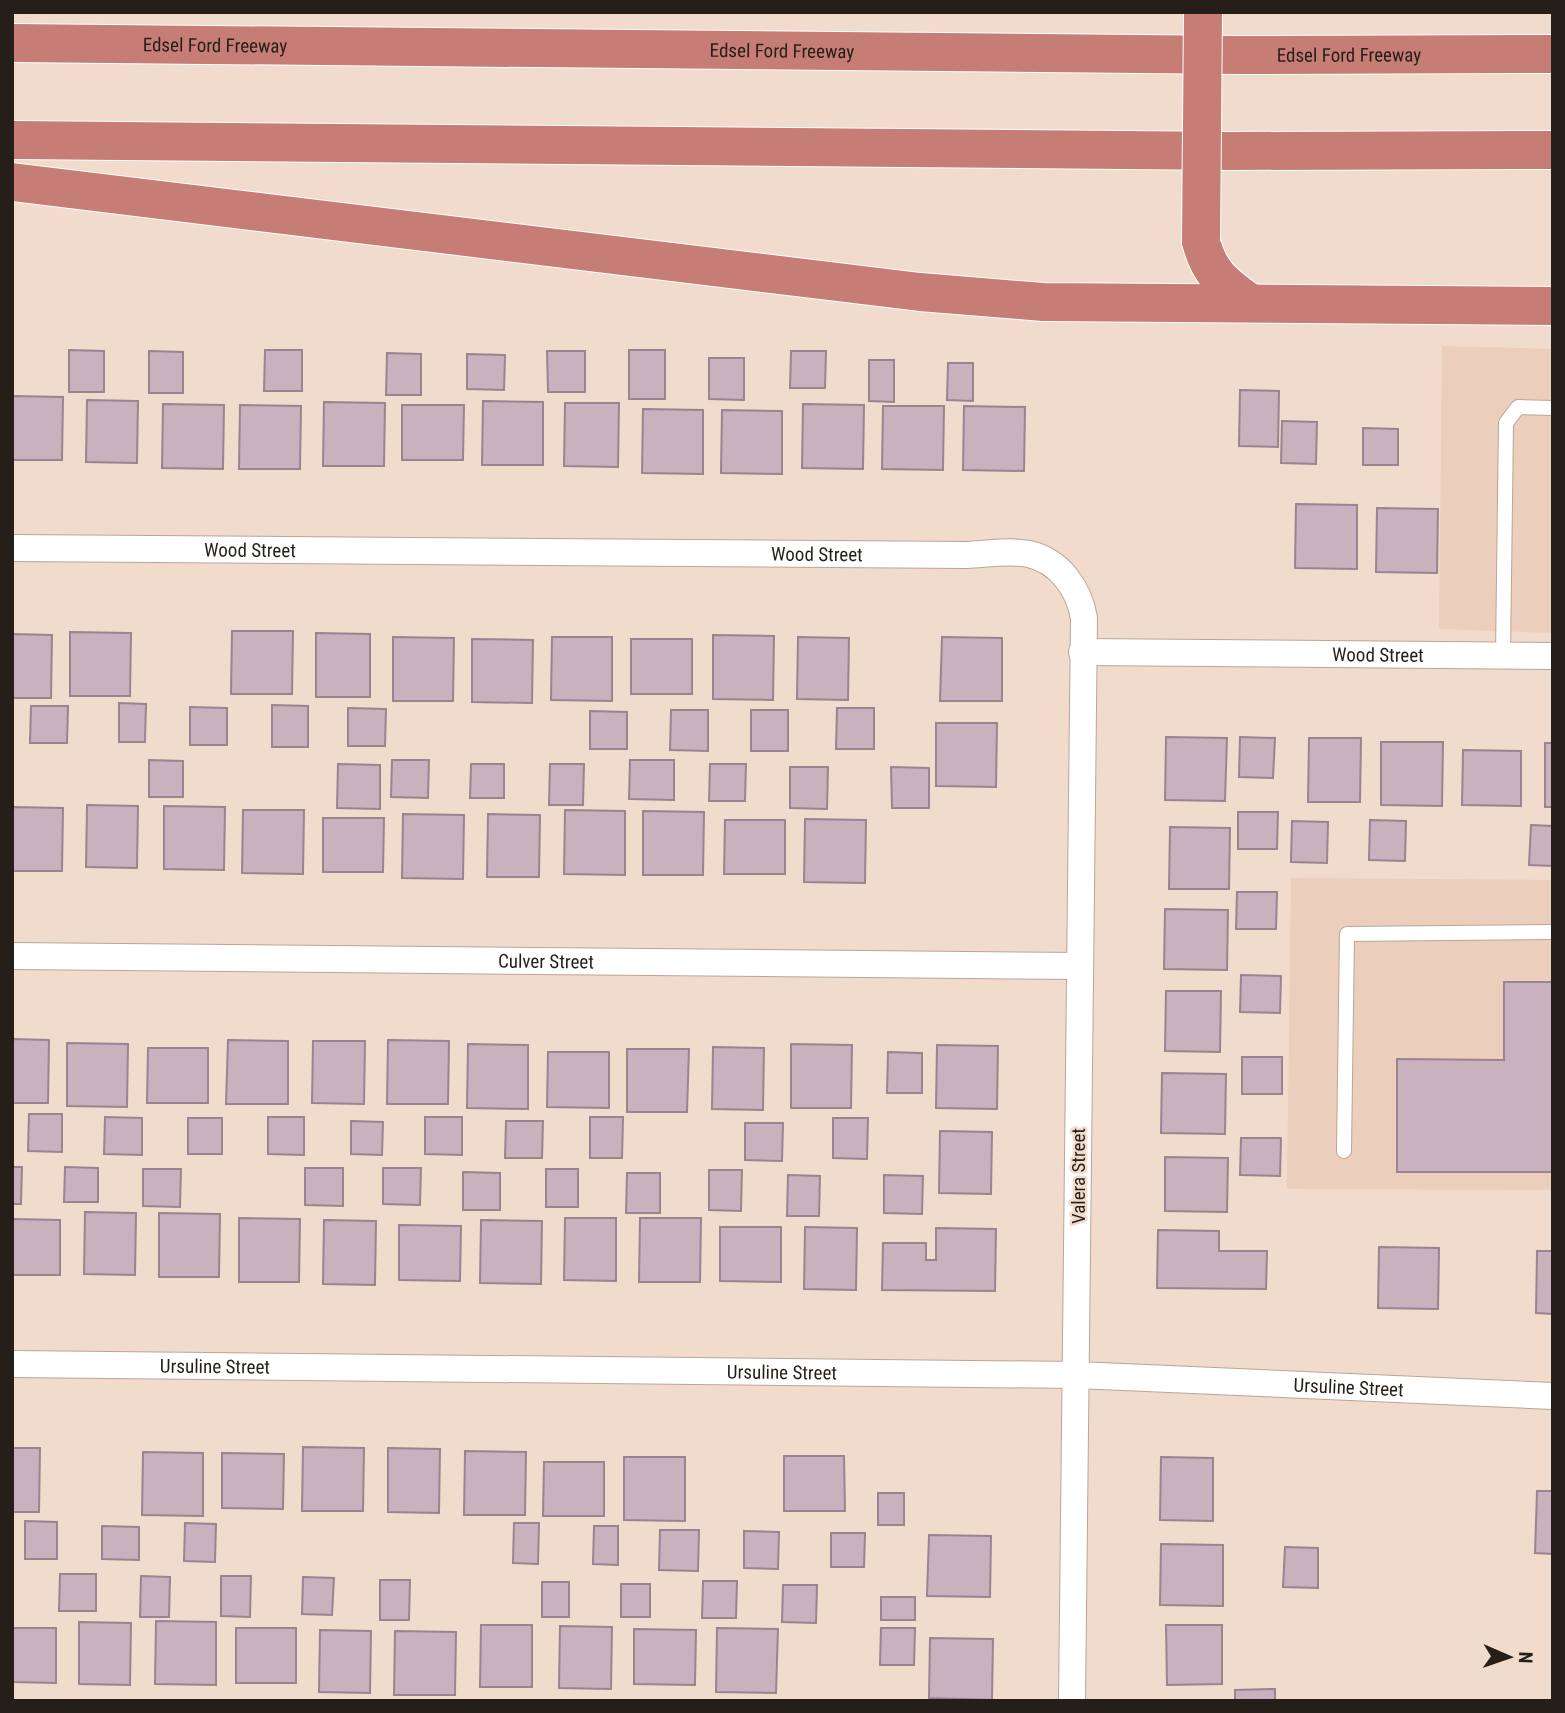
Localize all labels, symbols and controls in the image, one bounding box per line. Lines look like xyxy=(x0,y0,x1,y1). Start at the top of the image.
street label: Edsel Ford Freeway xyxy=(143,33,287,57)
street label: Edsel Ford Freeway xyxy=(710,38,854,63)
street label: Edsel Ford Freeway xyxy=(1277,43,1421,66)
street label: Wood Street xyxy=(204,538,296,562)
street label: Wood Street xyxy=(771,542,863,566)
street label: Wood Street xyxy=(1332,643,1424,666)
street label: Culver Street xyxy=(498,949,594,973)
street label: Valera Street xyxy=(1067,1128,1090,1224)
street label: Ursuline Street xyxy=(160,1354,270,1378)
street label: Ursuline Street xyxy=(727,1360,837,1384)
street label: Ursuline Street xyxy=(1293,1373,1404,1401)
north arrow xyxy=(1474,1622,1544,1692)
text: N xyxy=(1514,1651,1537,1664)

